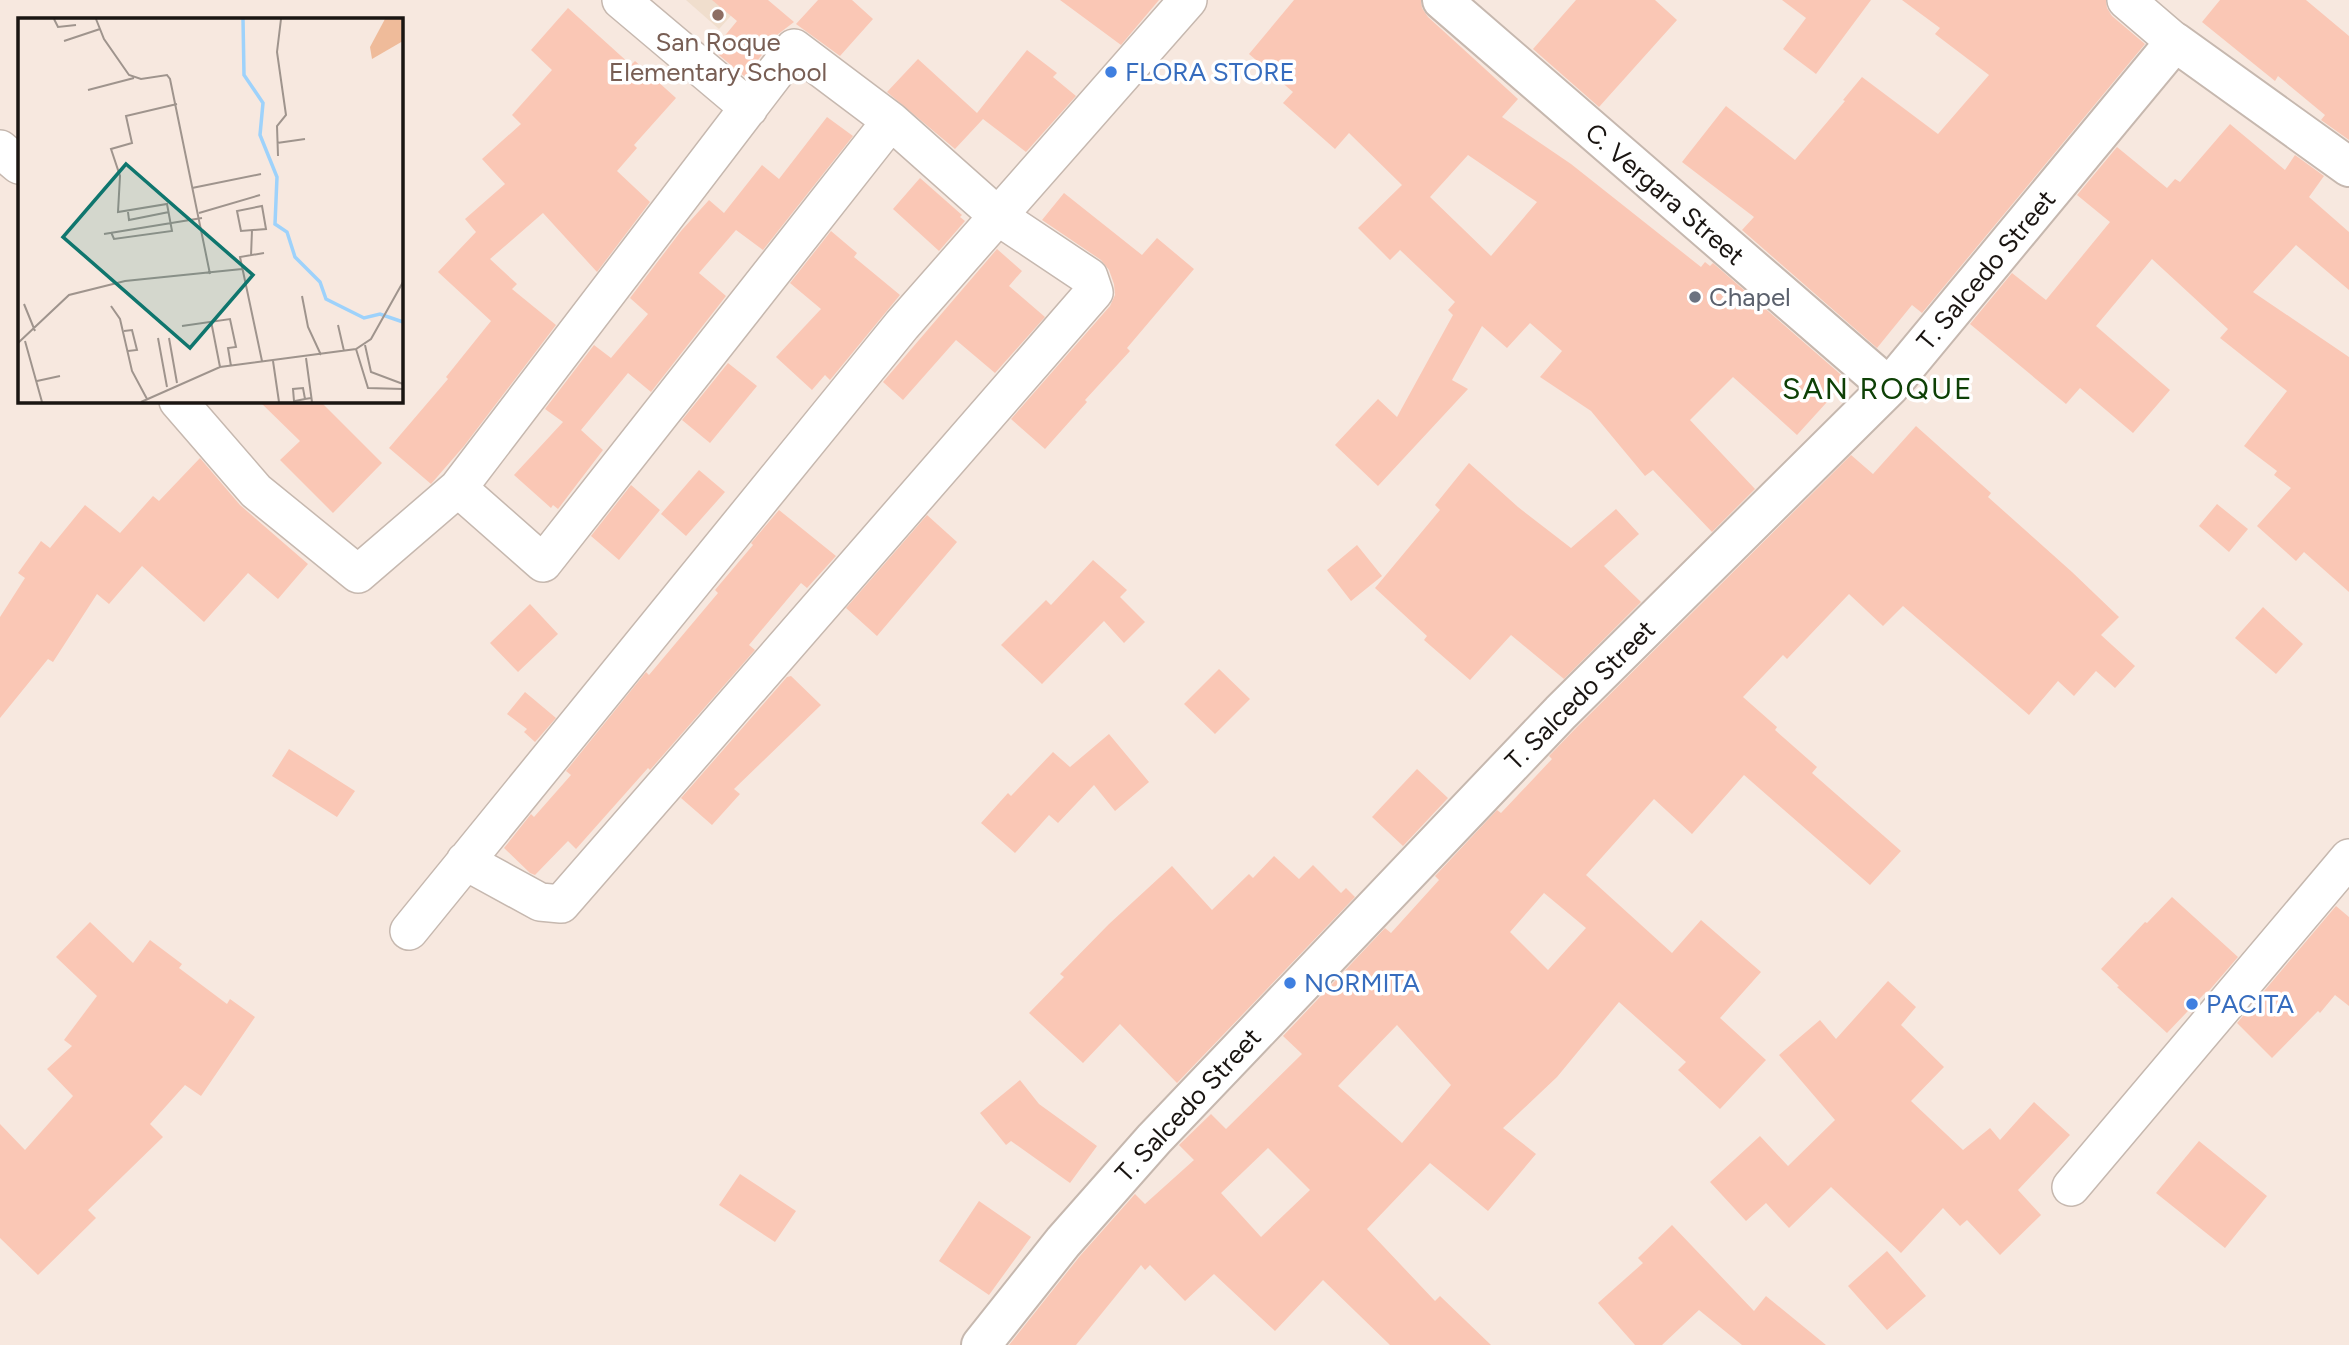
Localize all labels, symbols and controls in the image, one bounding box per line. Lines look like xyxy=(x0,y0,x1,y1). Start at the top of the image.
marker: San Roque Elementary School xyxy=(710,7,726,23)
inset map xyxy=(18,18,402,402)
place label: San Roque Elementary School xyxy=(609,26,827,88)
place label: FLORA STORE xyxy=(1125,56,1295,88)
marker: FLORA STORE xyxy=(1103,64,1119,80)
street label: C. Vergara Street xyxy=(1579,116,1751,272)
street label: T. Salcedo Street xyxy=(1910,183,2062,356)
place label: Chapel xyxy=(1709,281,1791,313)
marker: Chapel xyxy=(1687,289,1703,305)
district label: SAN ROQUE xyxy=(1782,370,1974,407)
street label: T. Salcedo Street xyxy=(1498,613,1662,777)
place label: NORMITA xyxy=(1304,967,1420,999)
marker: NORMITA xyxy=(1282,975,1298,991)
place label: PACITA xyxy=(2206,988,2294,1020)
marker: PACITA xyxy=(2184,996,2200,1012)
street label: T. Salcedo Street xyxy=(1108,1021,1268,1189)

